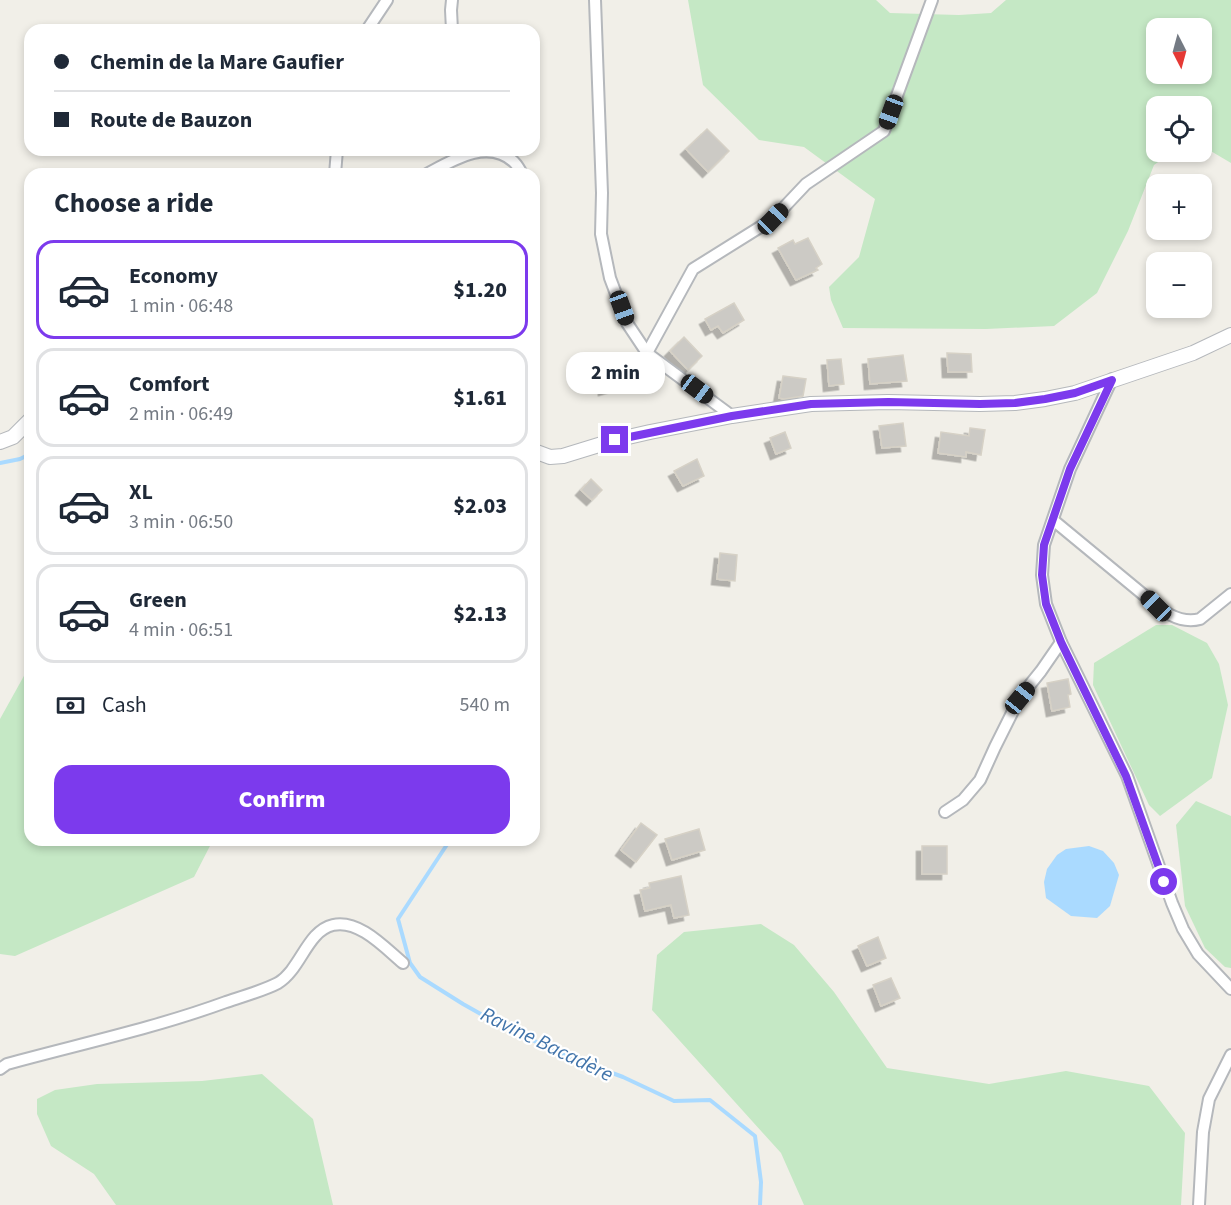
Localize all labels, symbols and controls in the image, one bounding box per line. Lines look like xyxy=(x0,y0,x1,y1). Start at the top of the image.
north arrow xyxy=(1146,18,1212,84)
map controls xyxy=(1146,18,1212,318)
text: Chemin de la Mare Gaufier xyxy=(90,46,344,78)
car xyxy=(876,92,906,132)
button: locate xyxy=(1146,96,1212,162)
text: Route de Bauzon xyxy=(90,104,252,136)
button: + xyxy=(1146,174,1212,240)
text: Choose a ride xyxy=(54,184,214,223)
car xyxy=(754,200,792,238)
button: − xyxy=(1146,252,1212,318)
text: Economy xyxy=(129,260,218,292)
icon: car xyxy=(57,263,111,317)
text: $1.20 xyxy=(453,274,507,306)
car xyxy=(607,288,637,328)
text: 1 min · 06:48 xyxy=(129,292,233,320)
callout: 2 min xyxy=(566,353,664,395)
text: 2 min xyxy=(591,359,640,387)
text: Comfort xyxy=(129,368,210,400)
icon: car xyxy=(57,371,111,425)
car xyxy=(677,371,717,407)
text: $1.61 xyxy=(453,382,507,414)
text: 2 min · 06:49 xyxy=(129,400,233,428)
route end xyxy=(601,426,628,453)
text: XL xyxy=(129,476,153,508)
icon: car xyxy=(57,479,111,533)
text: $2.03 xyxy=(453,490,507,522)
text: 3 min · 06:50 xyxy=(129,508,233,536)
text: Green xyxy=(129,584,187,616)
icon: car xyxy=(57,587,111,641)
car xyxy=(1137,587,1175,625)
text: $2.13 xyxy=(453,598,507,630)
text: 4 min · 06:51 xyxy=(129,616,233,644)
car xyxy=(1002,678,1038,718)
icon: cash xyxy=(54,689,87,722)
text: Cash xyxy=(102,689,147,721)
text: 540 m xyxy=(460,691,510,719)
button: Confirm xyxy=(54,765,510,834)
route start xyxy=(1150,868,1177,895)
water label: Ravine Bacadère xyxy=(476,999,618,1089)

